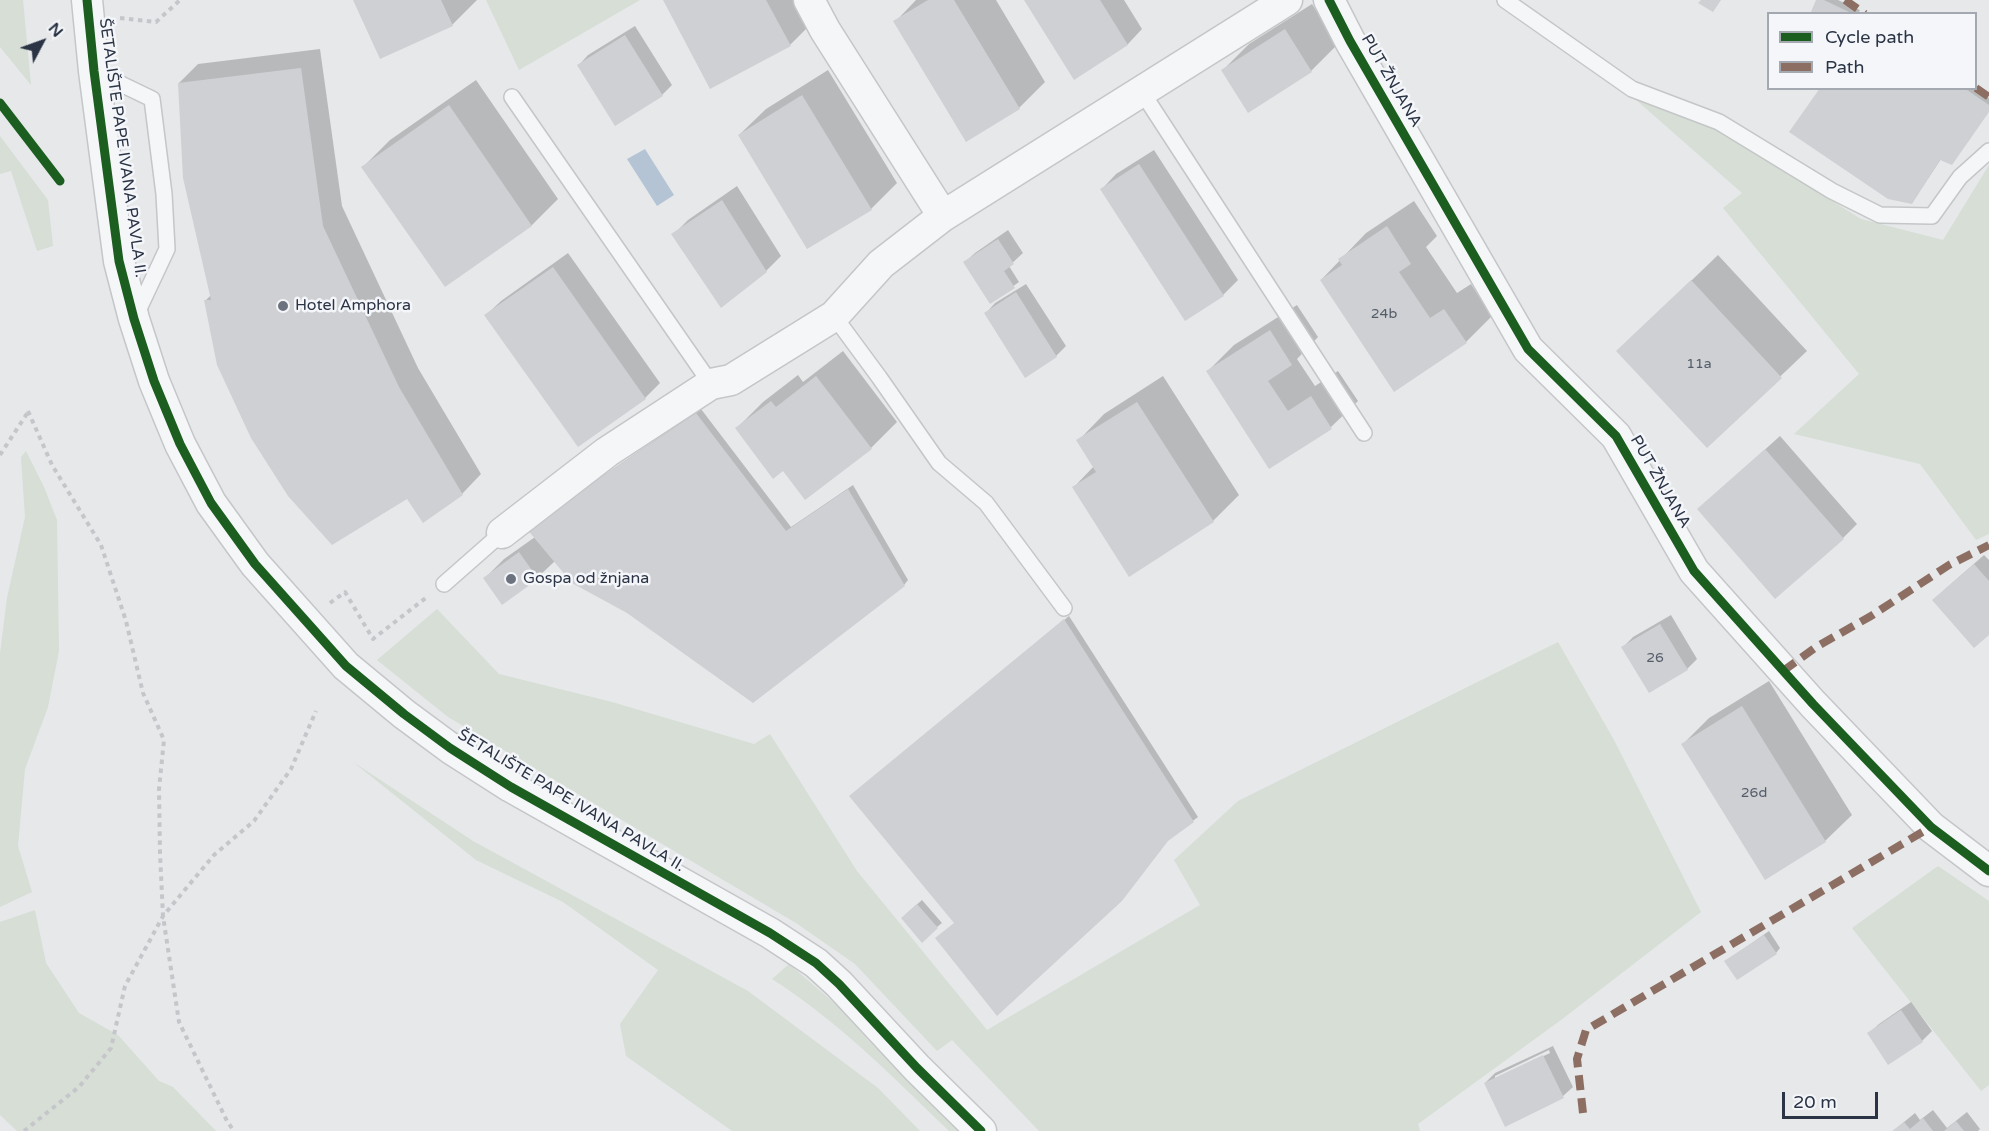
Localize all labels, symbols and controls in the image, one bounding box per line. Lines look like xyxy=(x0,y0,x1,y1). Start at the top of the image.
north arrow xyxy=(12,12,72,72)
legend xyxy=(1767,12,1977,90)
street label: ŠETALIŠTE PAPE IVANA PAVLA II. xyxy=(94,17,150,279)
text: N xyxy=(44,19,67,42)
text: Cycle path xyxy=(1825,26,1914,48)
street label: PUT ŽNJANA xyxy=(1357,31,1425,131)
text: Path xyxy=(1825,56,1864,78)
place label: Hotel Amphora xyxy=(295,296,411,316)
marker: Hotel Amphora xyxy=(276,299,290,313)
house number: 24b xyxy=(1371,306,1397,322)
house number: 11a xyxy=(1686,356,1712,372)
street label: PUT ŽNJANA xyxy=(1626,432,1694,532)
place label: Gospa od žnjana xyxy=(523,569,649,589)
marker: Gospa od žnjana xyxy=(504,572,518,586)
house number: 26 xyxy=(1646,650,1664,666)
street label: ŠETALIŠTE PAPE IVANA PAVLA II. xyxy=(454,725,688,877)
house number: 26d xyxy=(1741,785,1767,801)
scale bar xyxy=(1785,1080,1881,1118)
text: 20 m xyxy=(1793,1091,1837,1113)

